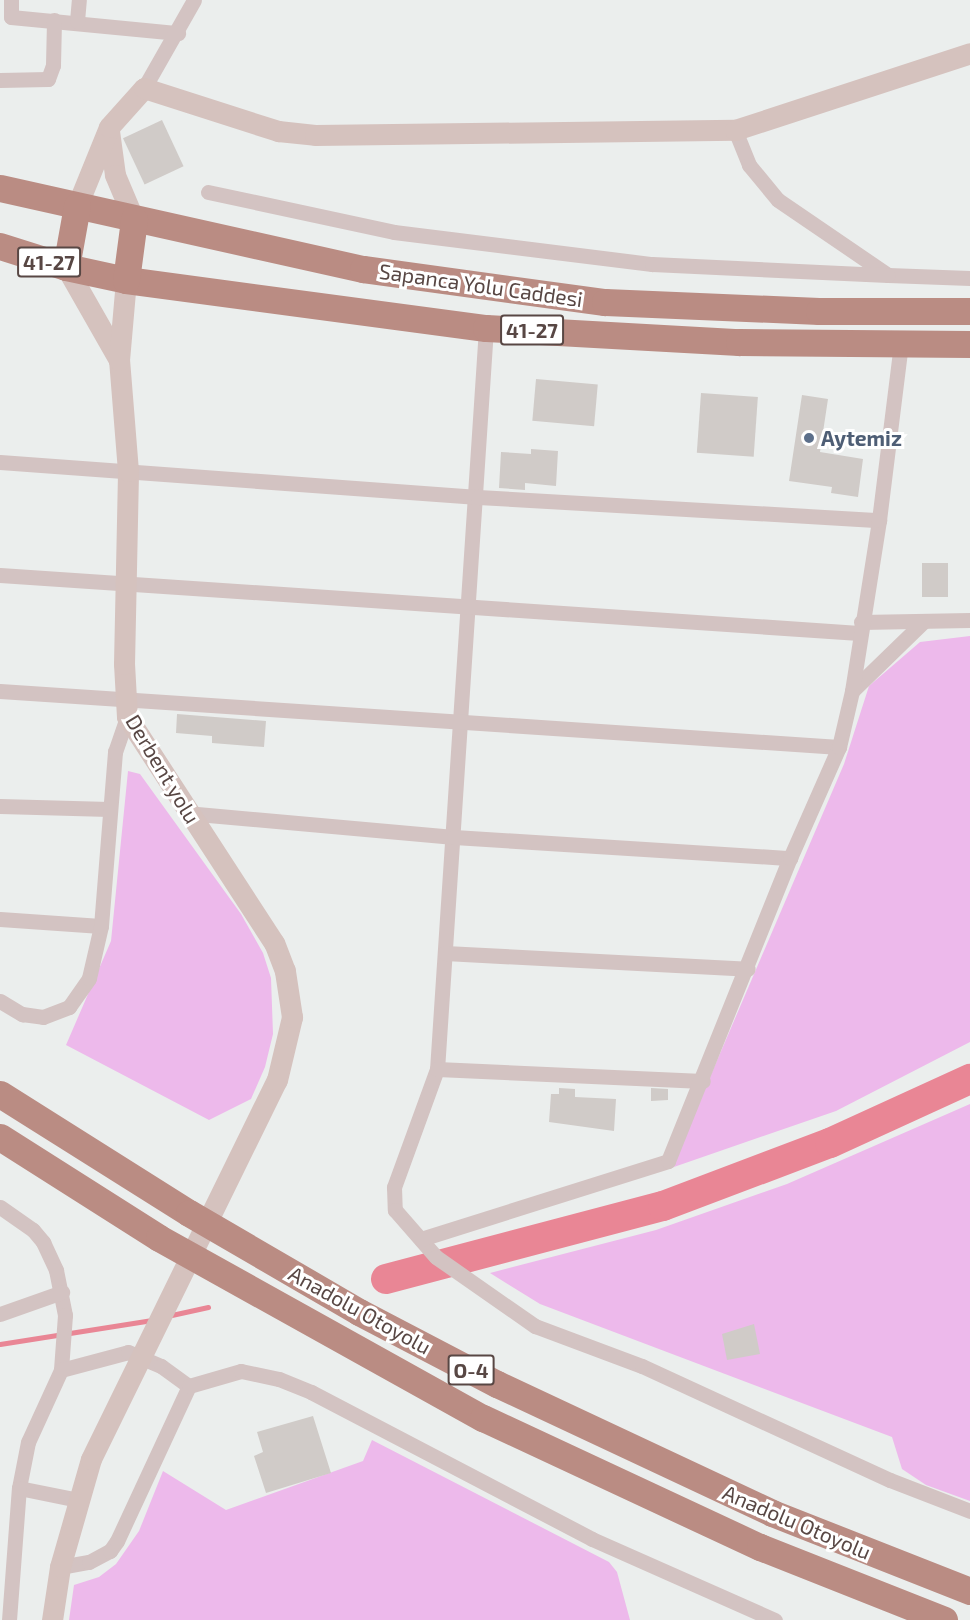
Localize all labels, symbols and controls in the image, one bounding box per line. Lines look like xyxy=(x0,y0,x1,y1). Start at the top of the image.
road number: 41-27 xyxy=(16,245,82,279)
street label: Sapanca Yolu Caddesi xyxy=(377,258,585,312)
road number: 41-27 xyxy=(499,313,565,347)
place label: Aytemiz xyxy=(821,425,902,451)
marker: Aytemiz xyxy=(802,431,816,445)
street label: Derbent yolu xyxy=(121,710,205,828)
street label: Anadolu Otoyolu xyxy=(285,1261,435,1359)
road number: O-4 xyxy=(447,1353,495,1387)
street label: Anadolu Otoyolu xyxy=(719,1479,875,1565)

